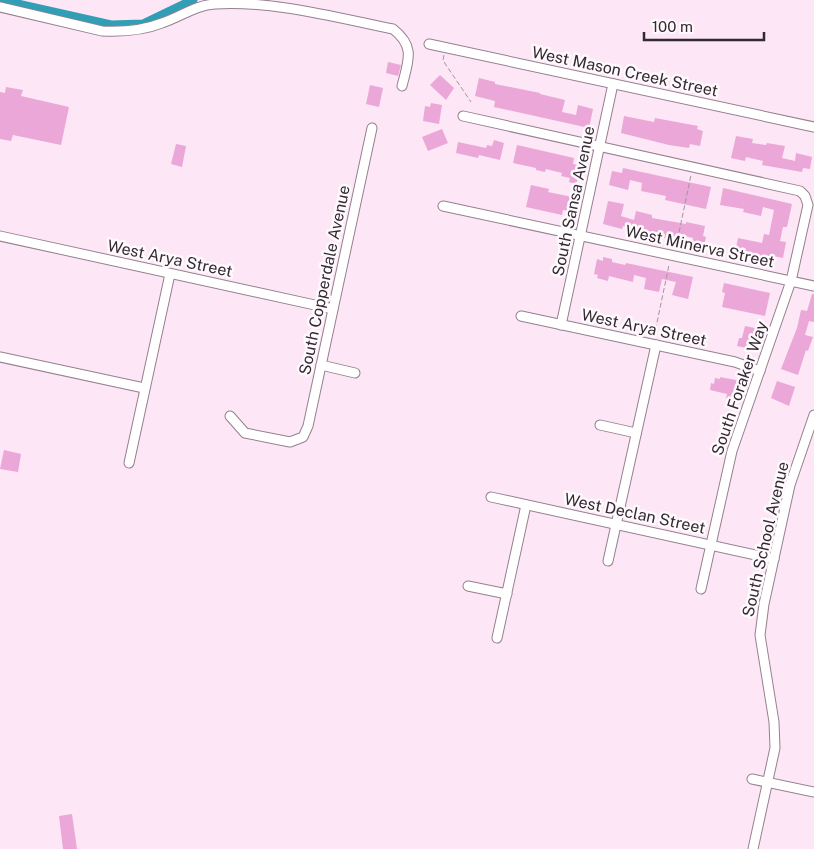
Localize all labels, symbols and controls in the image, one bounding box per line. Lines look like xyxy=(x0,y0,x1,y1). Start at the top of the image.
scale bar xyxy=(644,10,764,42)
text: 100 m xyxy=(652,18,693,35)
street label: West Mason Creek Street xyxy=(530,42,720,100)
street label: South Sansa Avenue xyxy=(548,124,599,278)
street label: South Copperdale Avenue xyxy=(295,184,354,377)
street label: West Minerva Street xyxy=(624,221,776,272)
street label: West Arya Street xyxy=(106,236,234,281)
street label: West Arya Street xyxy=(580,305,708,350)
street label: South Foraker Way xyxy=(708,318,771,458)
street label: South School Avenue xyxy=(738,460,793,619)
street label: West Declan Street xyxy=(563,489,707,538)

